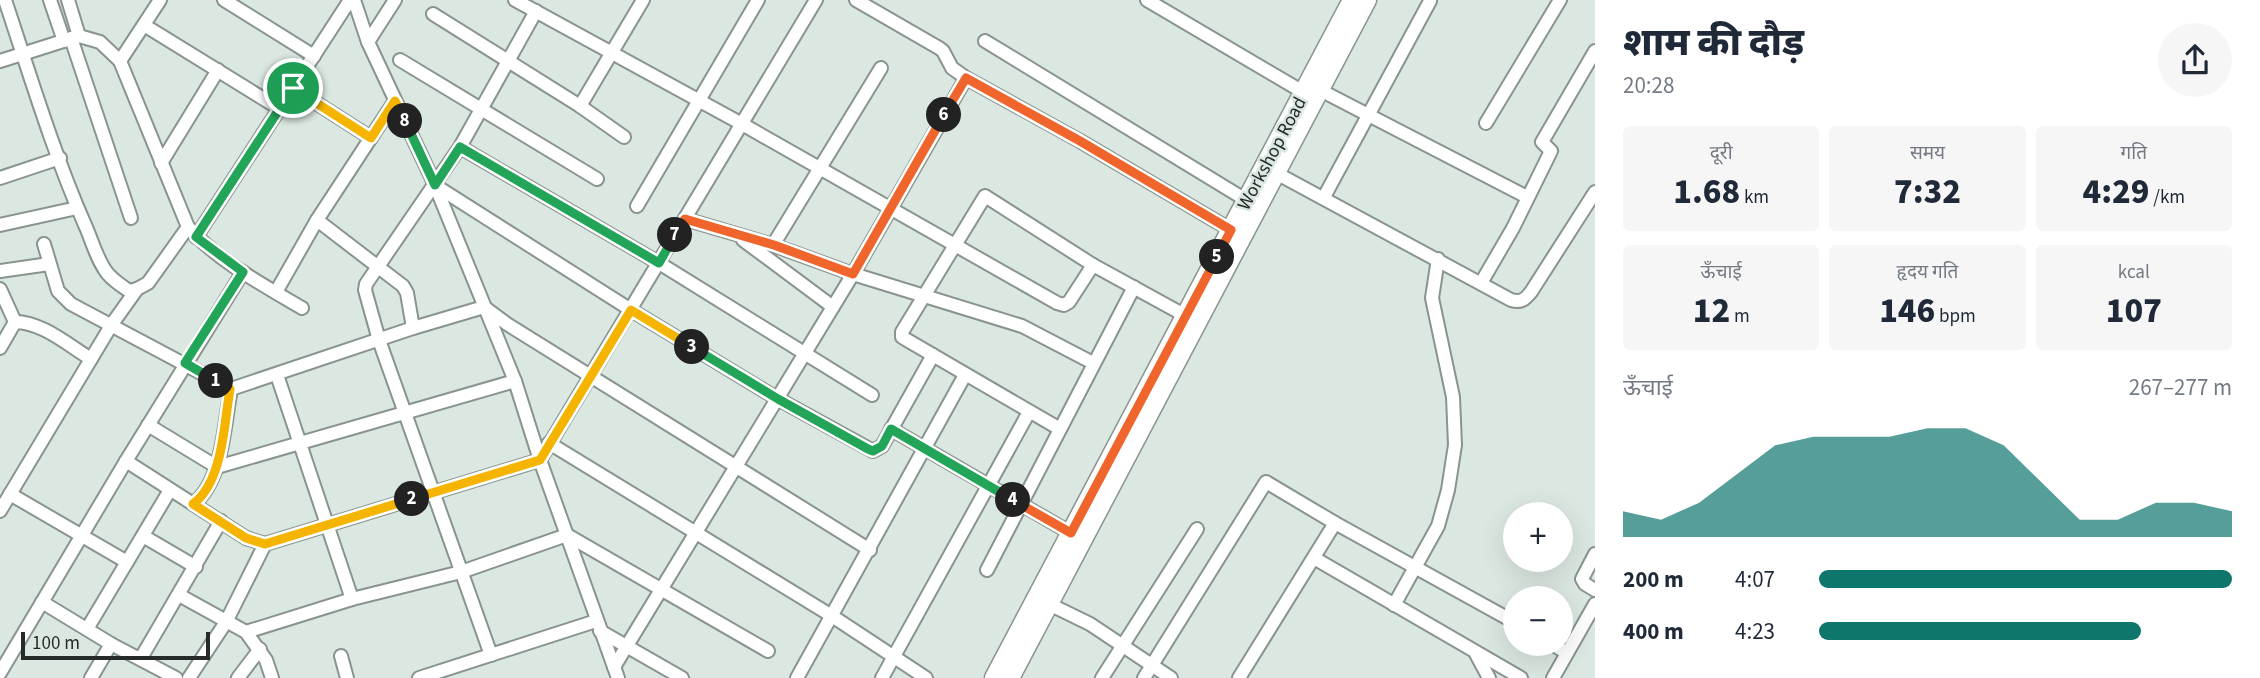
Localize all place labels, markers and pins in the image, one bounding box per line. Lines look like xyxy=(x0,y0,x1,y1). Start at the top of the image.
pin xyxy=(263,58,323,118)
pin: 6 xyxy=(926,97,962,132)
pin: 8 xyxy=(388,104,422,138)
pin: 7 xyxy=(658,218,692,252)
pin: 5 xyxy=(1200,240,1234,274)
pin: 3 xyxy=(674,330,710,364)
pin: 1 xyxy=(198,364,234,398)
pin: 2 xyxy=(394,482,430,516)
pin: 4 xyxy=(996,482,1030,518)

